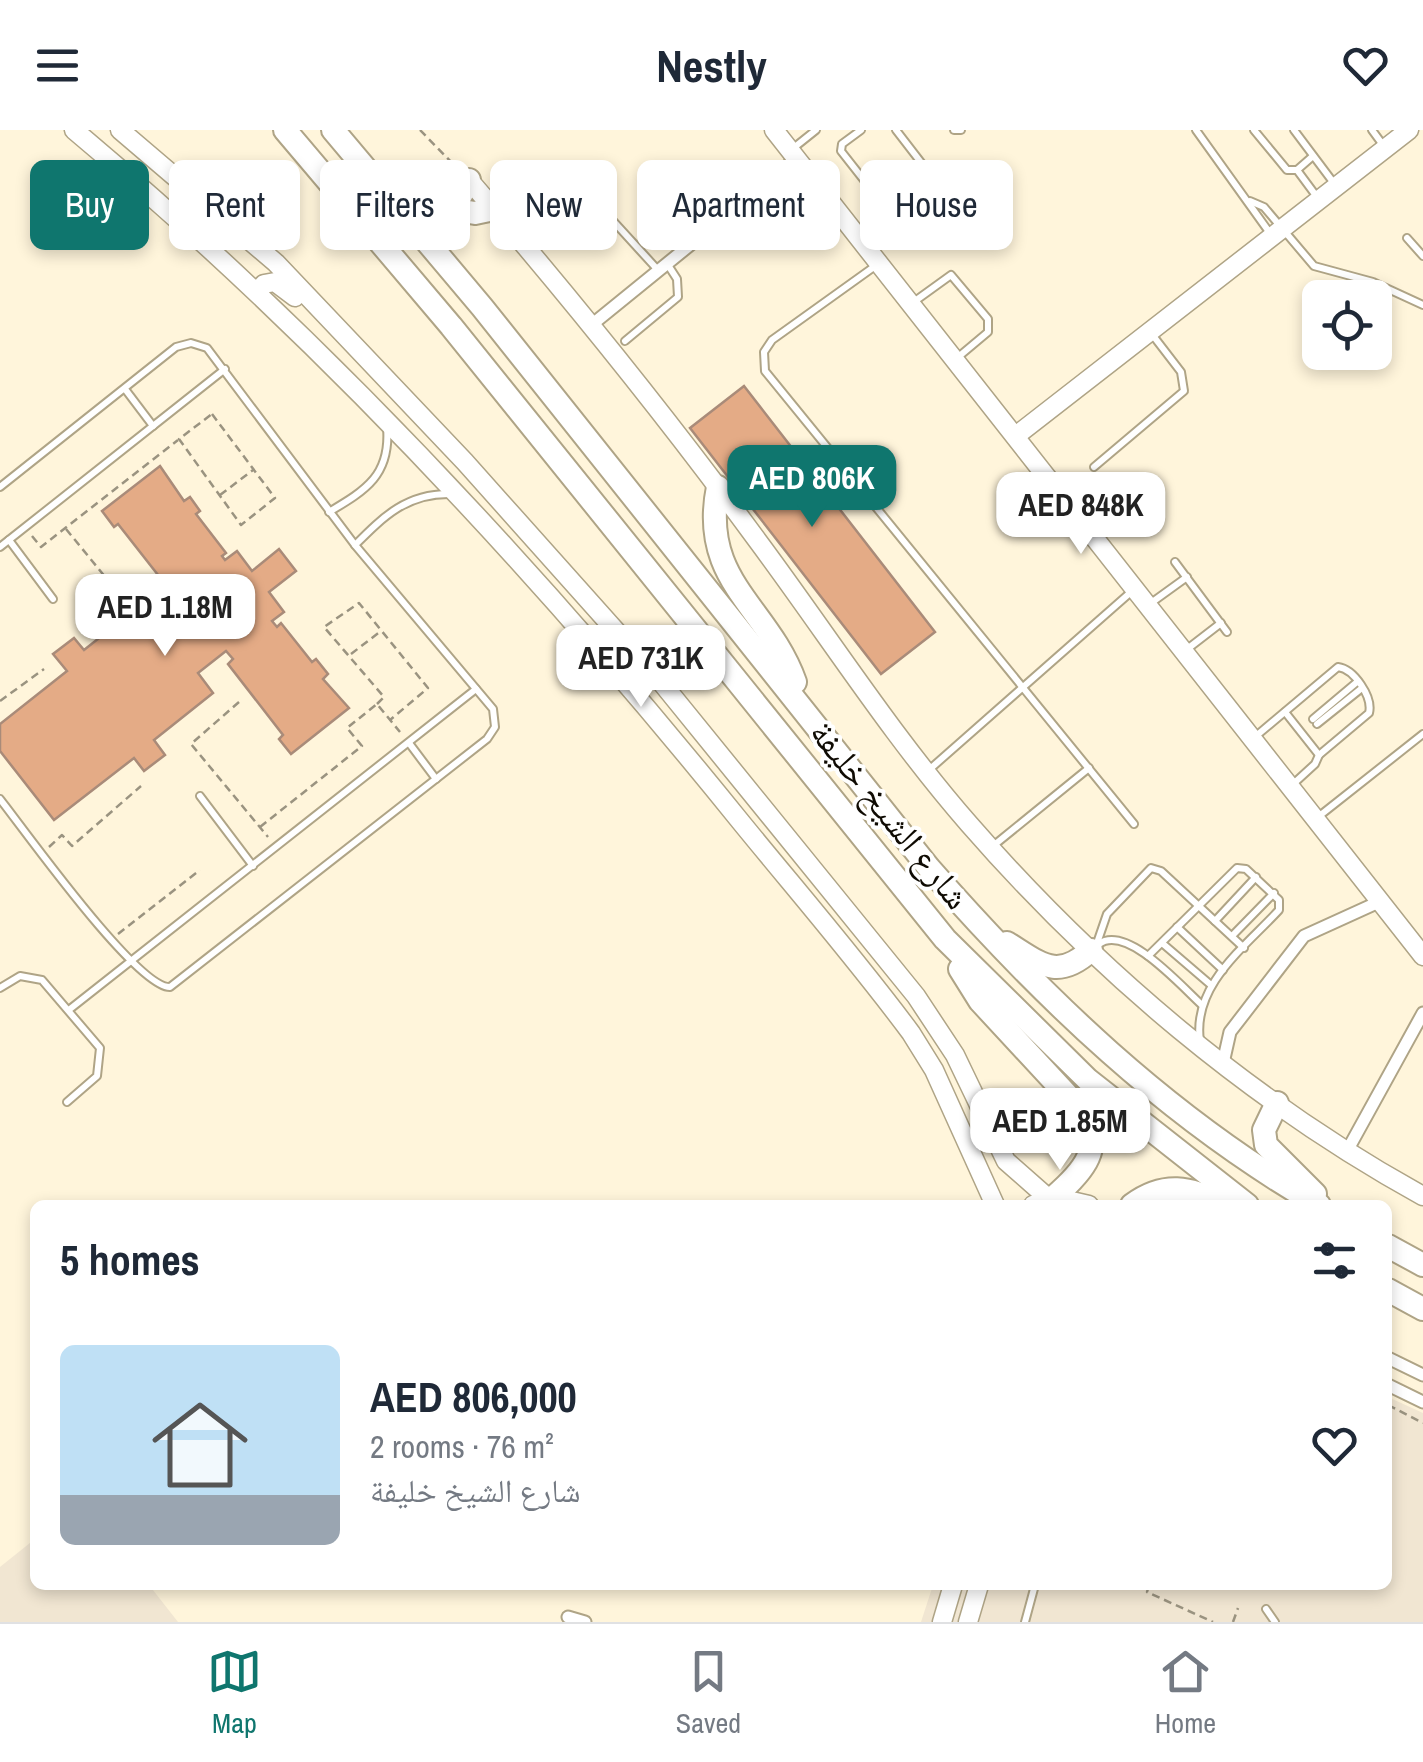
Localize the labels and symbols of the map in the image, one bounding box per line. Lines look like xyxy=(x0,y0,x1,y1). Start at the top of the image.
pin: AED 806K xyxy=(709,445,915,530)
pin: AED 848K xyxy=(978,472,1184,557)
pin: AED 1.18M xyxy=(51,574,279,659)
pin: AED 731K xyxy=(538,625,744,710)
street label: شارع الشيخ خليفة xyxy=(800,710,981,919)
pin: AED 1.85M xyxy=(946,1088,1174,1173)

